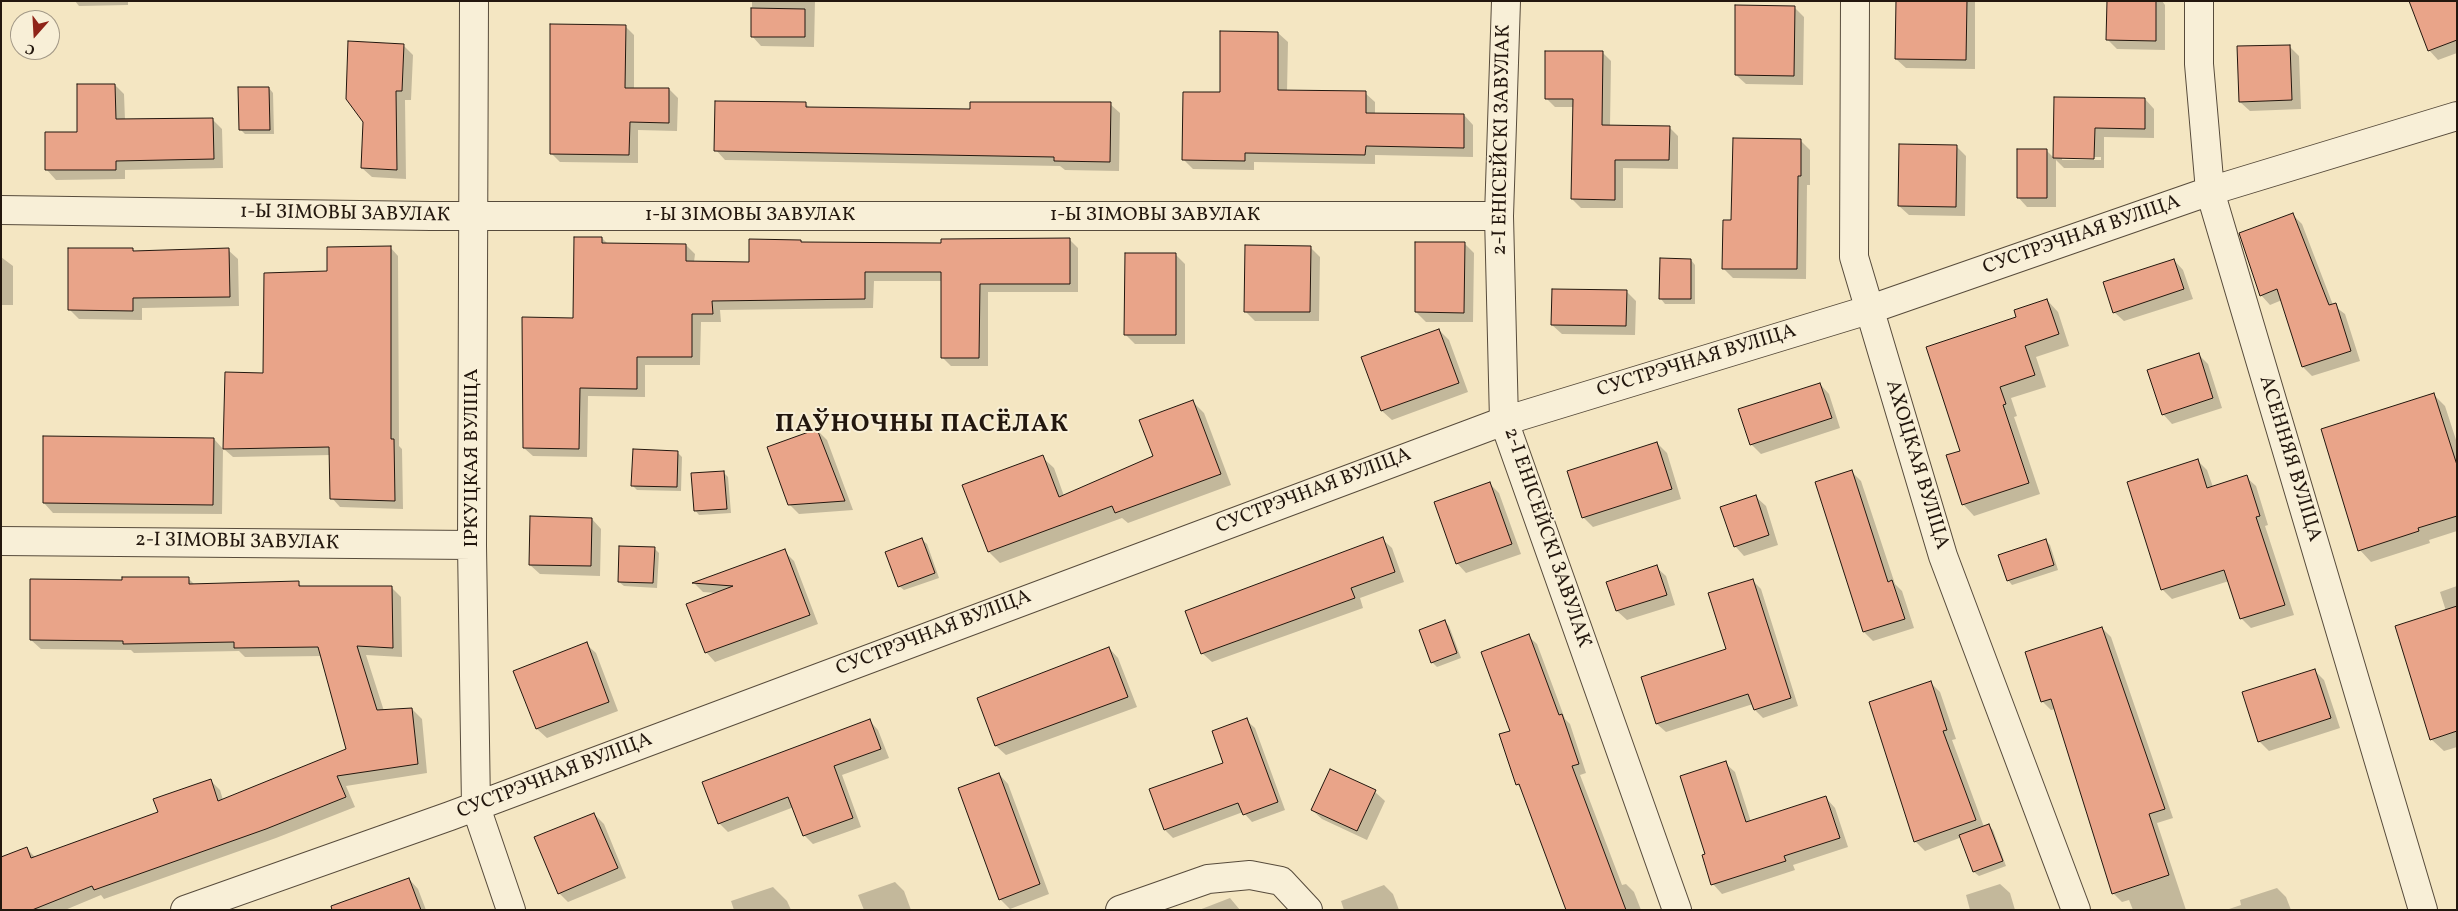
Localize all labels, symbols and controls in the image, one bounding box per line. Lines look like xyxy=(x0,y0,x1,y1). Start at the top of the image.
north arrow xyxy=(10,10,60,60)
street label: 2-І ЕНІСЕЙСКІ ЗАВУЛАК xyxy=(1489,24,1517,256)
text: С xyxy=(23,38,38,59)
street label: СУСТРЭЧНАЯ ВУЛІЦА xyxy=(1980,191,2184,281)
street label: 1-Ы ЗІМОВЫ ЗАВУЛАК xyxy=(240,201,450,229)
street label: 1-Ы ЗІМОВЫ ЗАВУЛАК xyxy=(645,204,855,228)
street label: 1-Ы ЗІМОВЫ ЗАВУЛАК xyxy=(1050,204,1260,228)
street label: СУСТРЭЧНАЯ ВУЛІЦА xyxy=(1594,320,1800,404)
street label: ІРКУЦКАЯ ВУЛІЦА xyxy=(461,368,485,548)
street label: АСЕННЯЯ ВУЛІЦА xyxy=(2252,373,2326,545)
street label: АХОЦКАЯ ВУЛІЦА xyxy=(1879,377,1953,553)
district label: ПАЎНОЧНЫ ПАСЁЛАК xyxy=(773,411,1071,441)
street label: 2-І ЕНІСЕЙСКІ ЗАВУЛАК xyxy=(1497,425,1595,651)
street label: СУСТРЭЧНАЯ ВУЛІЦА xyxy=(1213,444,1415,540)
street label: 2-І ЗІМОВЫ ЗАВУЛАК xyxy=(135,529,339,557)
street label: СУСТРЭЧНАЯ ВУЛІЦА xyxy=(833,586,1035,682)
street label: СУСТРЭЧНАЯ ВУЛІЦА xyxy=(454,729,656,825)

